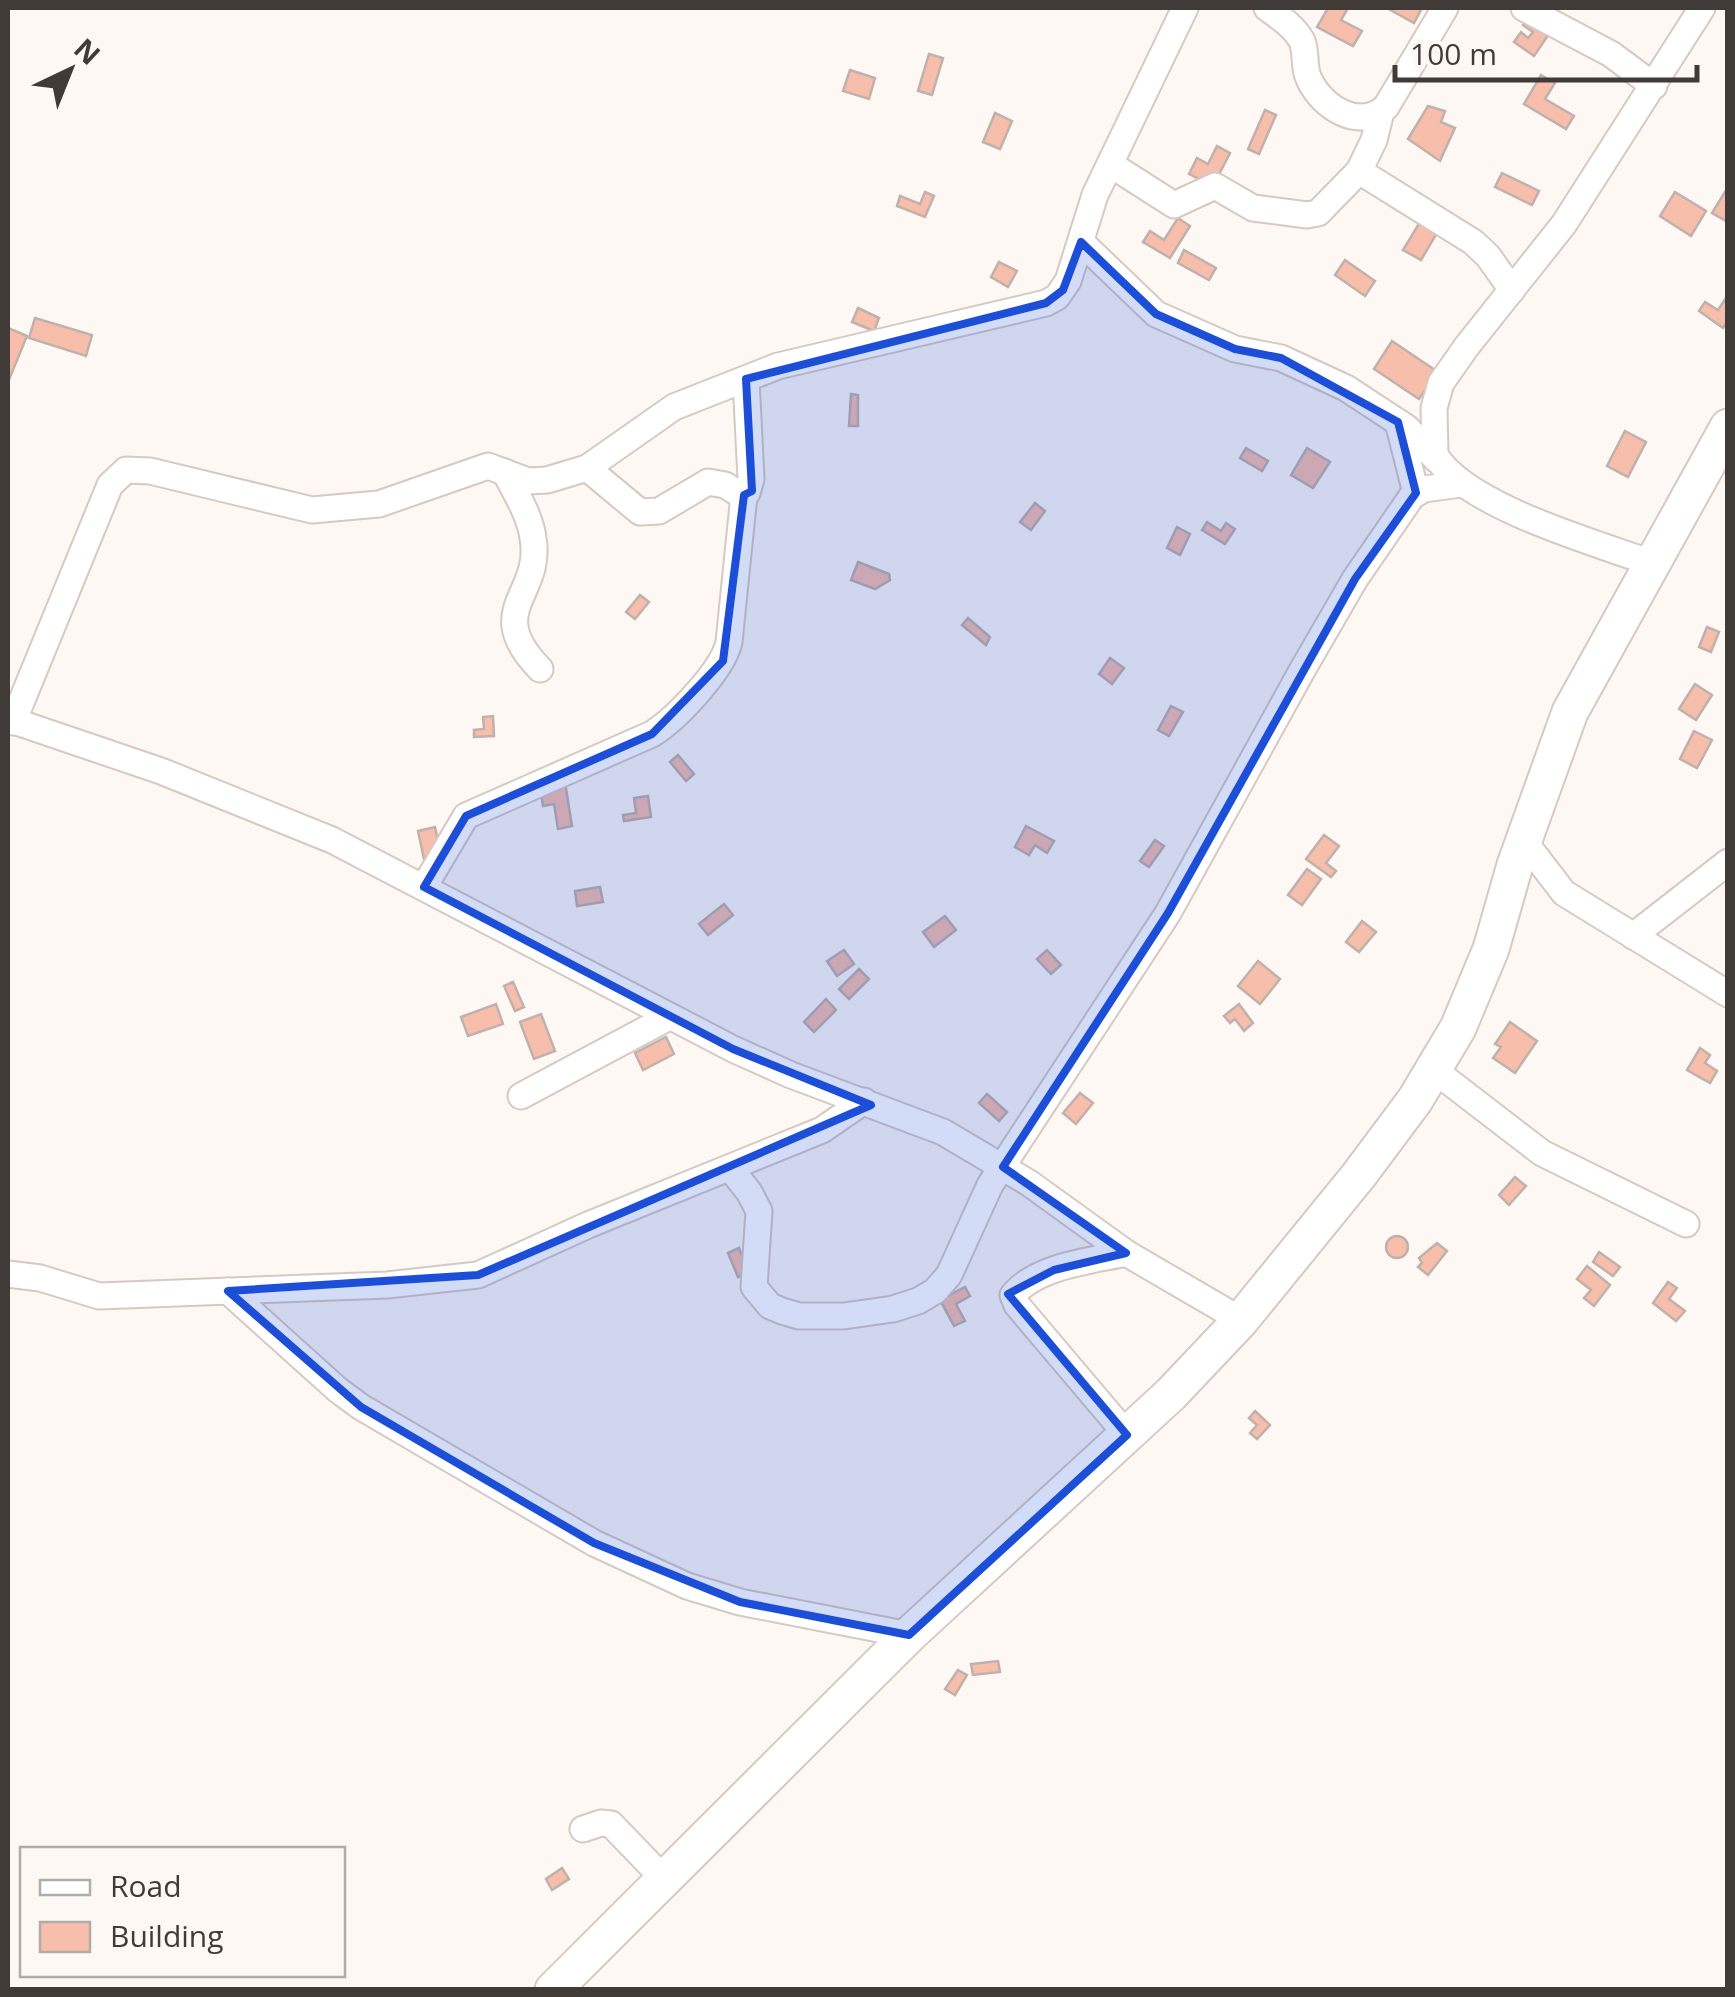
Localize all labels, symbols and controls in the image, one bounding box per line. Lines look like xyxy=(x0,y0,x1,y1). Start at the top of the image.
north arrow xyxy=(20,20,120,120)
scale bar xyxy=(1395,20,1698,82)
text: N xyxy=(66,29,109,73)
text: 100 m xyxy=(1410,33,1497,74)
legend xyxy=(20,1847,345,1977)
text: Road xyxy=(110,1865,182,1906)
text: Building xyxy=(110,1915,224,1956)

